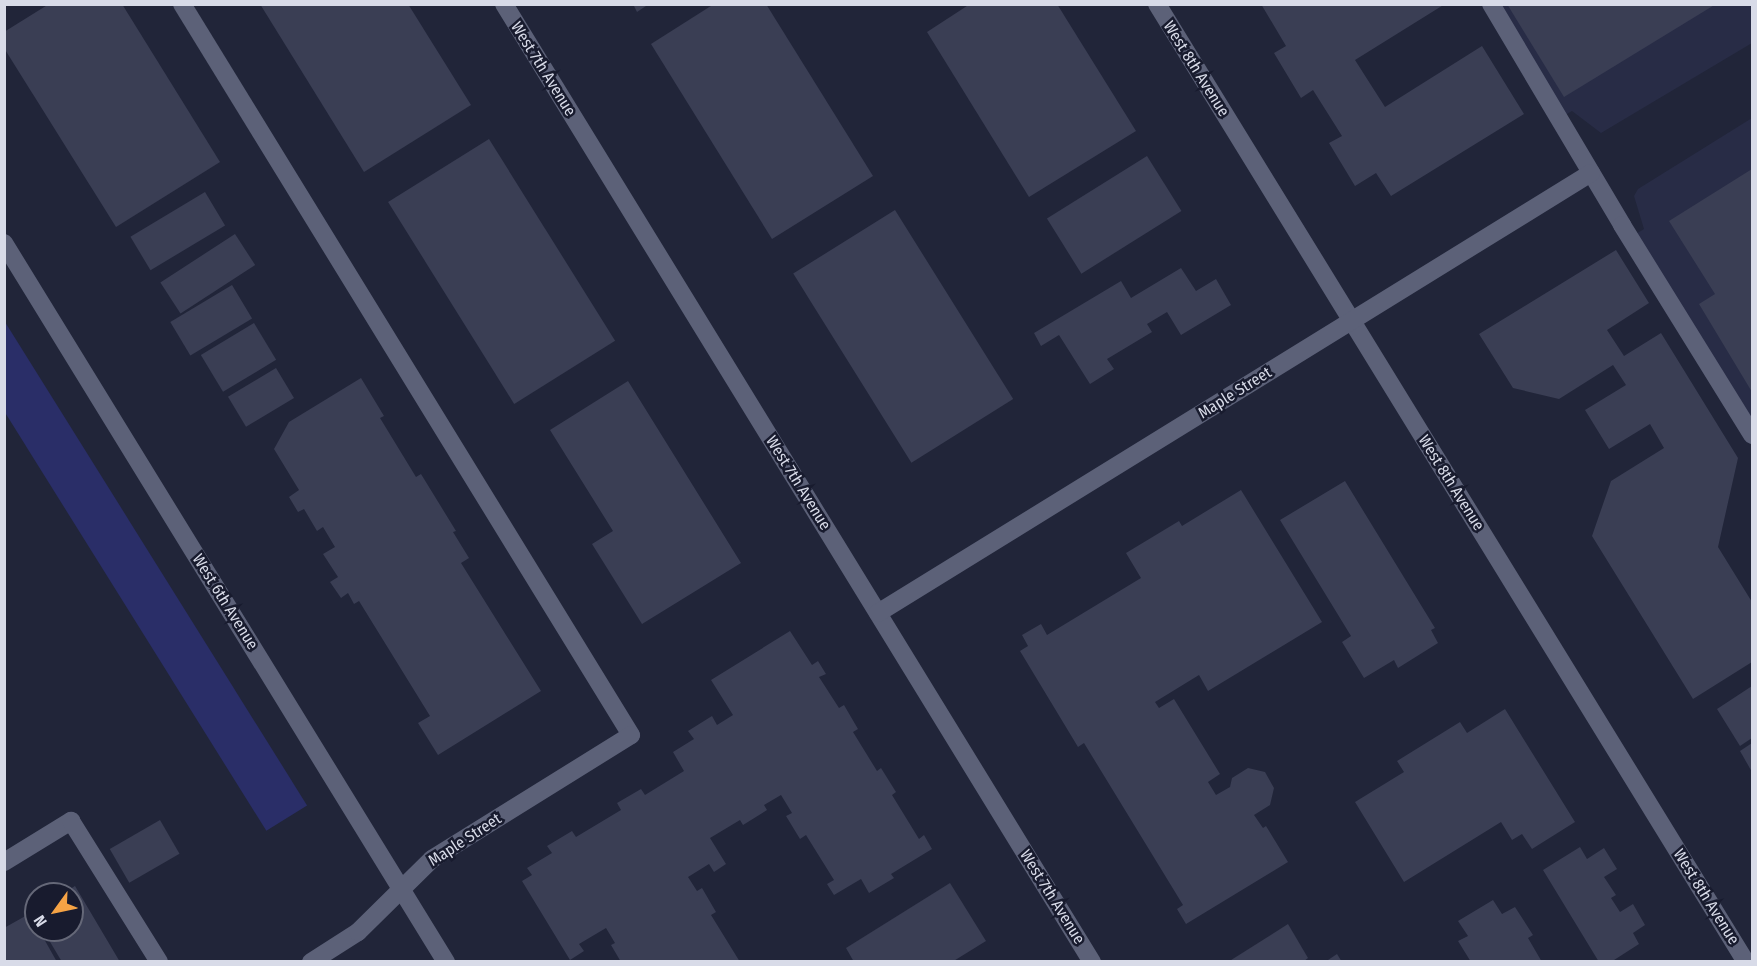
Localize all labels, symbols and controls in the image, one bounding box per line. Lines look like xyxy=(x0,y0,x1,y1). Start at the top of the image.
street label: West 7th Avenue xyxy=(506,18,580,120)
street label: West 8th Avenue xyxy=(1159,18,1233,120)
street label: Maple Street xyxy=(1195,363,1275,423)
street label: West 7th Avenue xyxy=(761,432,835,534)
street label: West 8th Avenue xyxy=(1414,432,1488,534)
street label: West 6th Avenue xyxy=(188,551,262,653)
street label: Maple Street xyxy=(425,809,505,871)
street label: West 7th Avenue xyxy=(1015,846,1089,948)
street label: West 8th Avenue xyxy=(1669,846,1743,948)
north arrow xyxy=(24,882,84,942)
text: N xyxy=(30,912,51,930)

